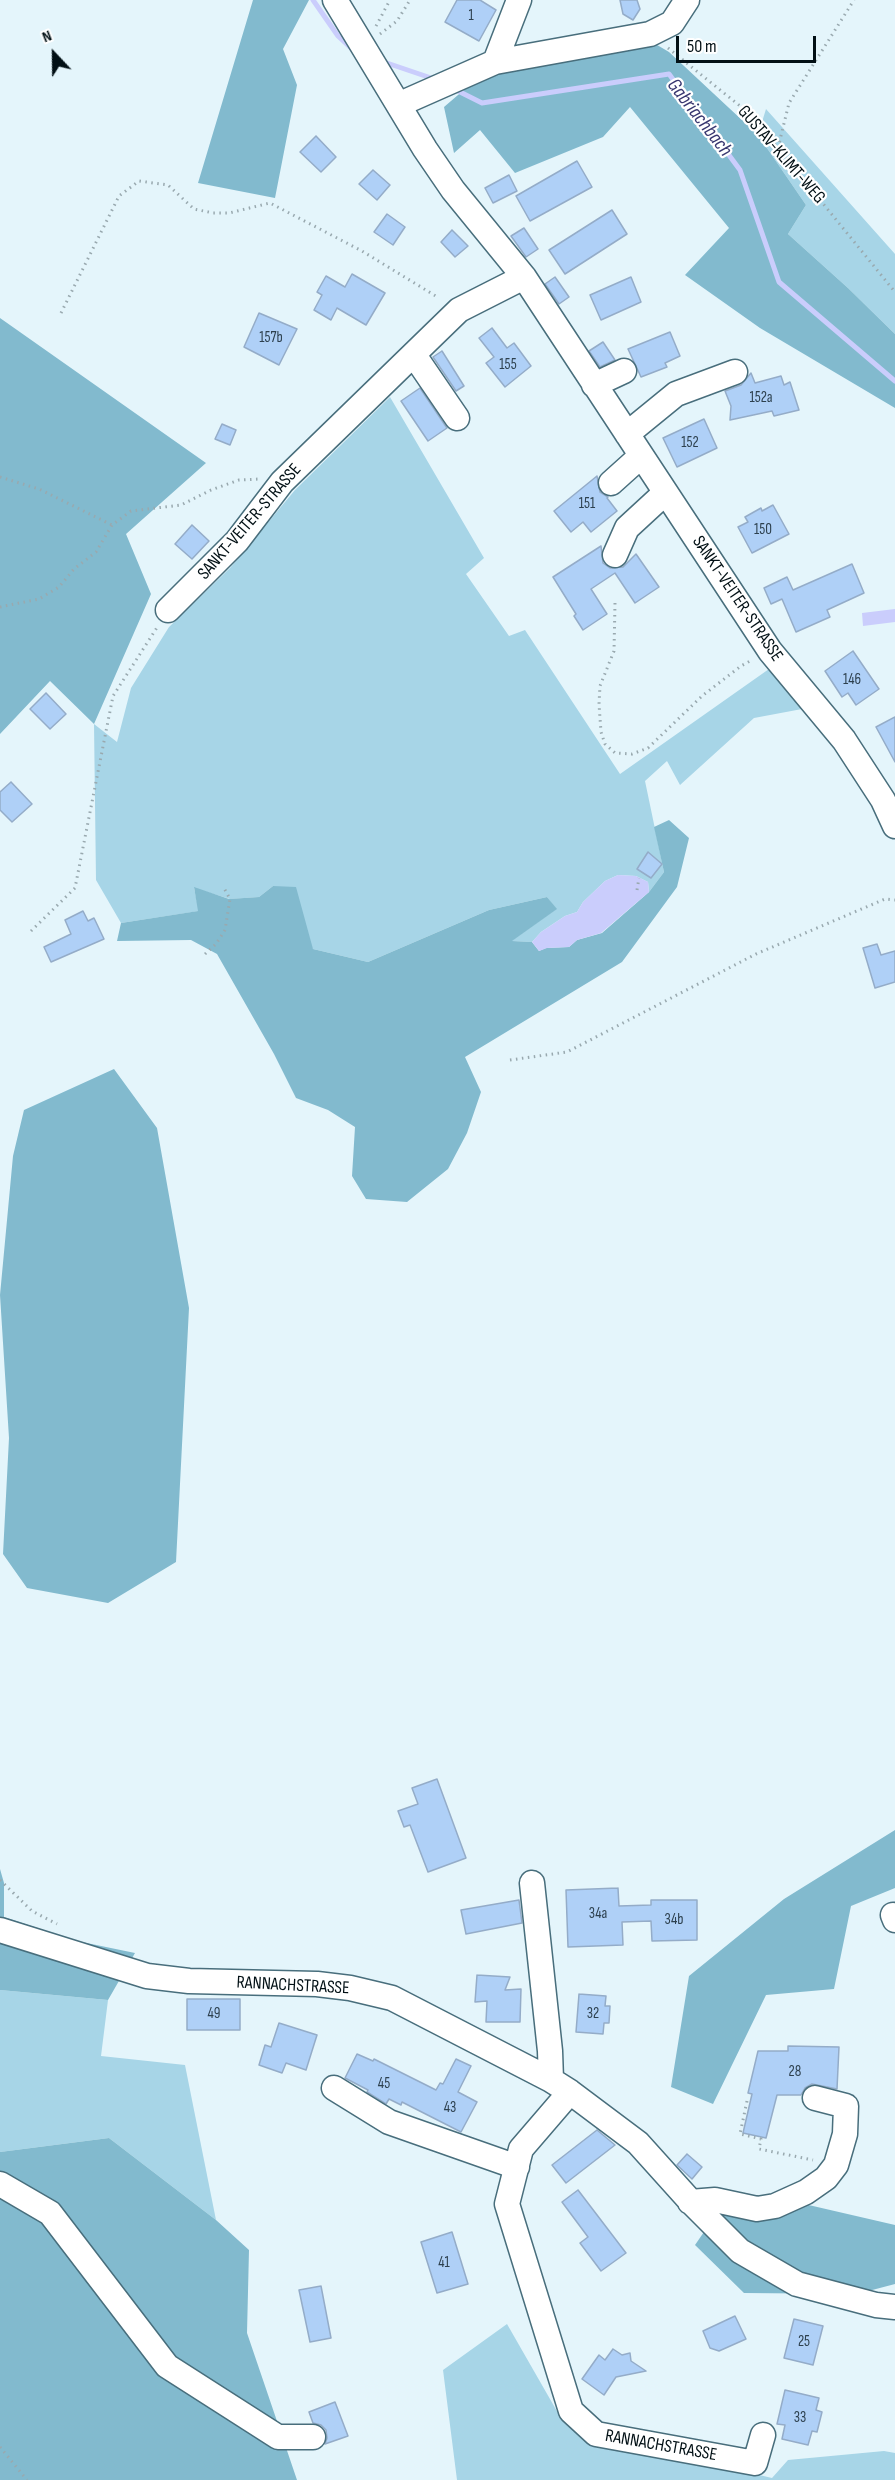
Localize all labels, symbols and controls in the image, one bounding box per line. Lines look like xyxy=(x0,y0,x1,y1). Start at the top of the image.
house number: 1 xyxy=(468,7,474,25)
north arrow xyxy=(24,24,84,84)
scale bar xyxy=(679,24,818,62)
text: N xyxy=(40,26,55,47)
text: 50 m xyxy=(687,36,717,57)
water label: Gabriachbach xyxy=(661,74,737,162)
street label: GUSTAV-KLIMT-WEG xyxy=(733,102,829,208)
house number: 157b xyxy=(259,329,283,347)
house number: 155 xyxy=(499,356,517,374)
house number: 152a xyxy=(749,389,773,407)
house number: 152 xyxy=(681,434,699,452)
street label: SANKT-VEITER-STRASSE xyxy=(194,459,306,585)
house number: 151 xyxy=(579,495,595,513)
house number: 150 xyxy=(754,521,772,539)
street label: SANKT-VEITER-STRASSE xyxy=(687,532,787,666)
house number: 146 xyxy=(843,671,861,689)
house number: 34a xyxy=(589,1905,607,1923)
house number: 34b xyxy=(665,1911,683,1929)
street label: RANNACHSTRASSE xyxy=(236,1972,350,2000)
house number: 49 xyxy=(208,2005,220,2023)
house number: 32 xyxy=(587,2005,599,2023)
house number: 28 xyxy=(789,2063,801,2081)
house number: 45 xyxy=(378,2075,390,2093)
house number: 43 xyxy=(444,2099,456,2117)
house number: 41 xyxy=(438,2254,450,2272)
house number: 25 xyxy=(798,2333,810,2351)
house number: 33 xyxy=(794,2409,806,2427)
street label: RANNACHSTRASSE xyxy=(603,2426,719,2466)

